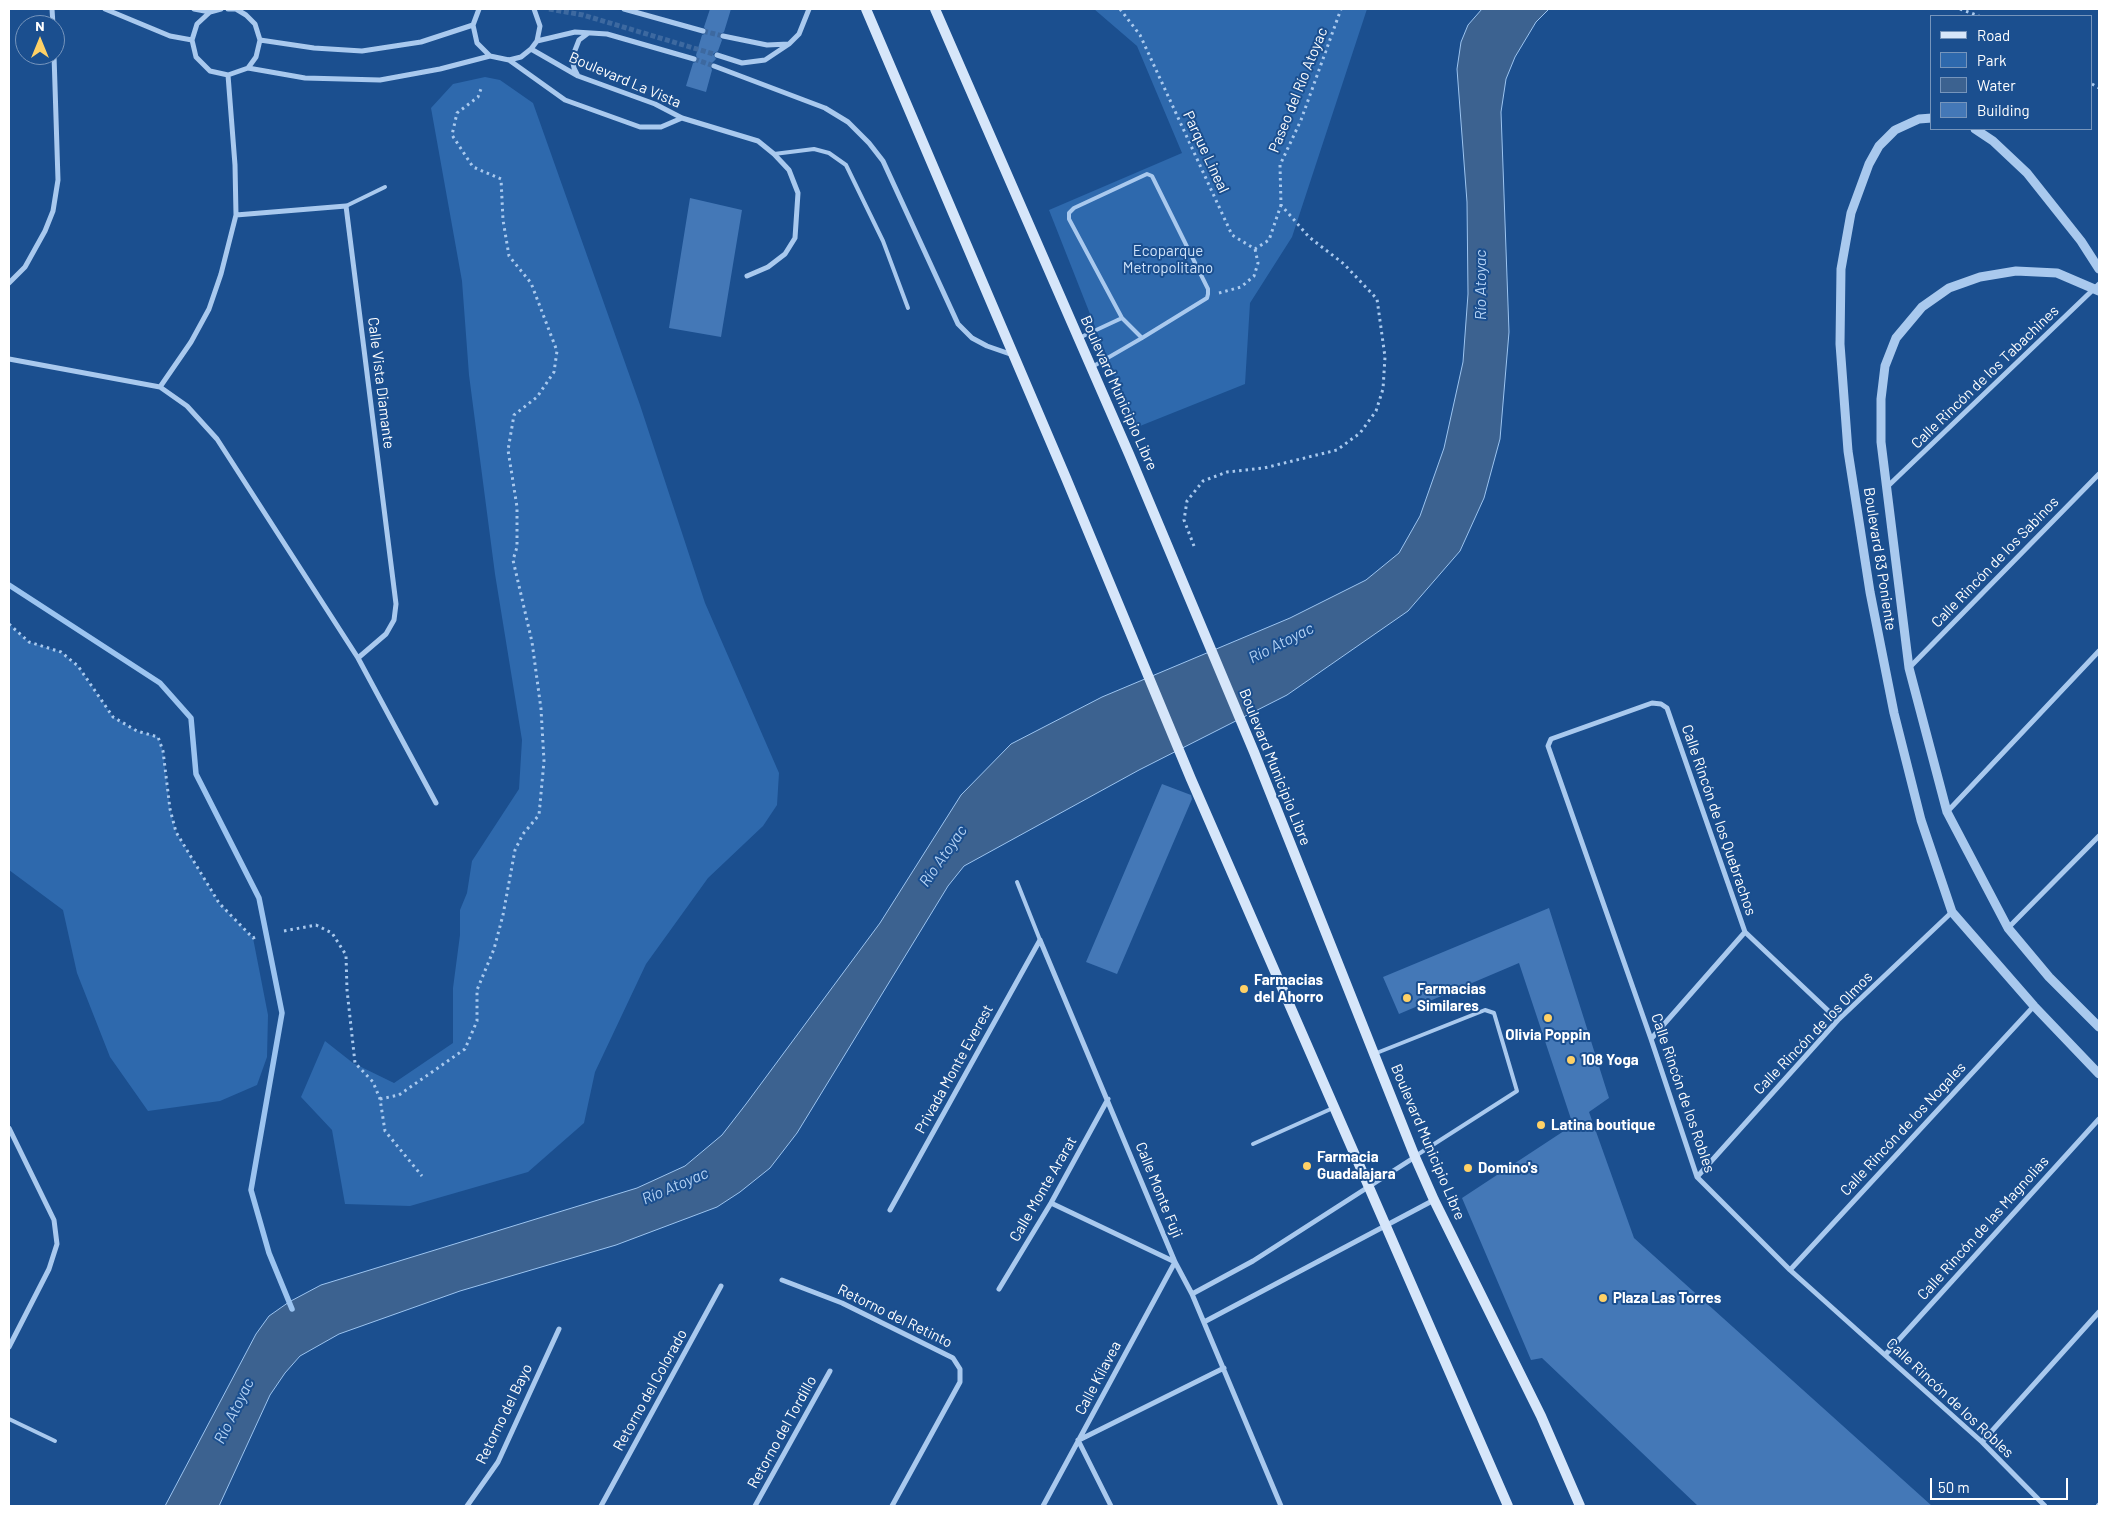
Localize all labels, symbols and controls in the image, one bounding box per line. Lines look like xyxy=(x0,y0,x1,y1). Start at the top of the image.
north arrow xyxy=(15,15,65,65)
legend xyxy=(1930,15,2093,130)
text: N xyxy=(35,17,45,34)
street label: Paseo del Río Atoyac xyxy=(1265,25,1331,155)
text: Road xyxy=(1977,26,2010,44)
street label: Boulevard La Vista xyxy=(566,48,684,112)
text: Park xyxy=(1977,51,2006,69)
text: Water xyxy=(1977,76,2016,94)
text: Building xyxy=(1977,101,2030,119)
street label: Parque Lineal xyxy=(1179,108,1233,196)
park label: Ecoparque Metropolitano xyxy=(1123,242,1213,277)
water label: Río Atoyac xyxy=(1471,250,1491,320)
street label: Calle Rincón de los Tabachines xyxy=(1908,302,2062,452)
street label: Boulevard Municipio Libre xyxy=(1077,313,1161,473)
street label: Calle Vista Diamante xyxy=(364,316,398,450)
street label: Boulevard 83 Poniente xyxy=(1860,486,1900,632)
street label: Calle Rincón de los Sabinos xyxy=(1928,493,2062,631)
water label: Río Atoyac xyxy=(1245,618,1317,668)
street label: Boulevard Municipio Libre xyxy=(1235,686,1315,848)
street label: Calle Rincón de los Quebrachos xyxy=(1678,722,1760,918)
water label: Río Atoyac xyxy=(915,822,971,890)
street label: Calle Rincón de los Olmos xyxy=(1750,968,1876,1098)
place label: Farmacias del Ahorro xyxy=(1254,971,1324,1006)
place label: Farmacias Similares xyxy=(1417,980,1486,1015)
marker: Farmacias del Ahorro xyxy=(1238,983,1250,995)
marker: Farmacias Similares xyxy=(1401,992,1413,1004)
street label: Privada Monte Everest xyxy=(911,1001,997,1137)
street label: Calle Rincón de los Robles xyxy=(1647,1011,1719,1175)
marker: Olivia Poppin xyxy=(1542,1012,1554,1024)
place label: Olivia Poppin xyxy=(1505,1026,1591,1044)
place label: 108 Yoga xyxy=(1581,1051,1639,1069)
marker: 108 Yoga xyxy=(1565,1054,1577,1066)
street label: Calle Rincón de los Nogales xyxy=(1836,1059,1970,1199)
street label: Boulevard Municipio Libre xyxy=(1387,1061,1469,1223)
place label: Latina boutique xyxy=(1551,1116,1655,1134)
marker: Latina boutique xyxy=(1535,1119,1547,1131)
street label: Calle Monte Ararat xyxy=(1006,1133,1080,1245)
street label: Calle Monte Fuji xyxy=(1132,1140,1186,1240)
place label: Farmacia Guadalajara xyxy=(1317,1148,1396,1183)
street label: Calle Rincón de las Magnolias xyxy=(1914,1152,2052,1304)
place label: Domino's xyxy=(1478,1159,1538,1177)
marker: Farmacia Guadalajara xyxy=(1301,1160,1313,1172)
marker: Domino's xyxy=(1462,1162,1474,1174)
water label: Río Atoyac xyxy=(639,1163,711,1209)
street label: Retorno del Retinto xyxy=(835,1280,955,1352)
place label: Plaza Las Torres xyxy=(1613,1289,1721,1307)
marker: Plaza Las Torres xyxy=(1597,1292,1609,1304)
street label: Retorno del Colorado xyxy=(609,1326,691,1454)
street label: Calle Rincón de los Robles xyxy=(1883,1334,2017,1462)
street label: Calle Kilavea xyxy=(1071,1338,1125,1418)
street label: Retorno del Bayo xyxy=(472,1361,536,1467)
street label: Retorno del Tordillo xyxy=(744,1373,820,1491)
water label: Río Atoyac xyxy=(210,1375,258,1447)
scale bar xyxy=(1933,1468,2070,1500)
text: 50 m xyxy=(1938,1478,1970,1496)

